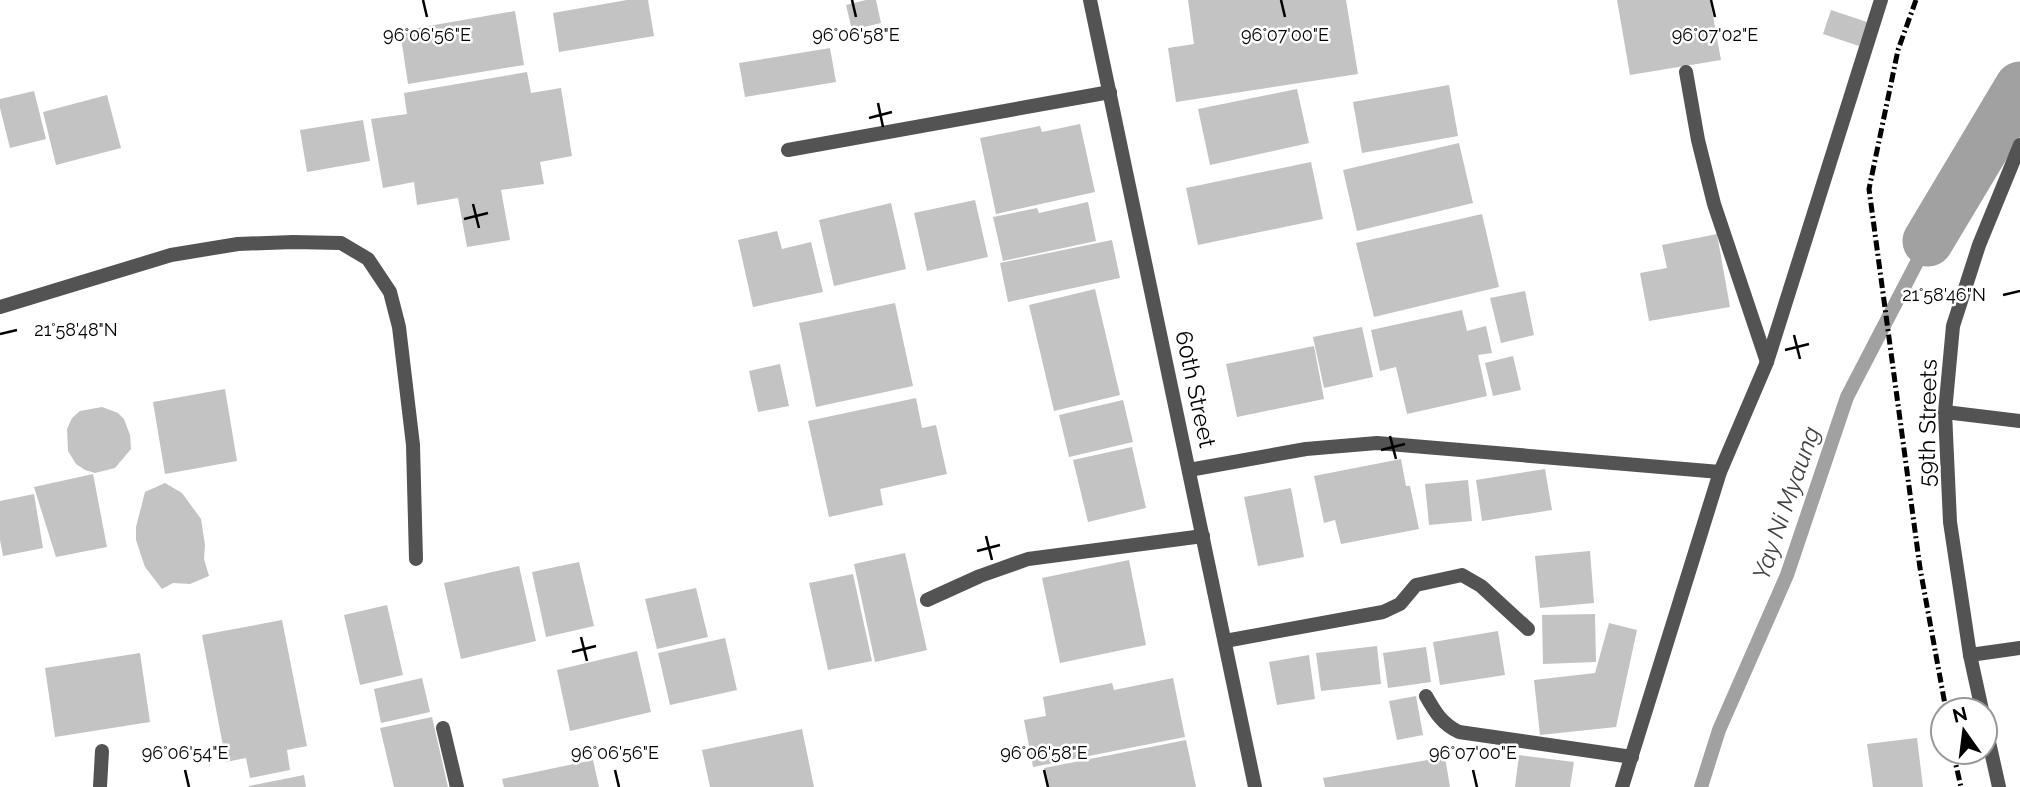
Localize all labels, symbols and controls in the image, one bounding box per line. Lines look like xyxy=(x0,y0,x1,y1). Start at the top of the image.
text: 96°06'56"E xyxy=(383,24,471,45)
text: 96°06'58"E xyxy=(812,24,900,45)
text: 96°07'00"E xyxy=(1241,24,1329,45)
text: 96°07'02"E xyxy=(1672,24,1758,45)
text: 21°58'46"N xyxy=(1902,284,1986,305)
text: 21°58'48"N xyxy=(34,319,118,340)
street label: 60th Street xyxy=(1170,328,1222,450)
street label: 59th Streets xyxy=(1912,359,1942,487)
water label: Yay Ni Myaung xyxy=(1746,422,1826,584)
north arrow xyxy=(1929,696,1999,766)
text: N xyxy=(1950,702,1970,727)
text: 96°06'54"E xyxy=(142,742,228,763)
text: 96°06'56"E xyxy=(571,742,659,763)
text: 96°06'58"E xyxy=(1000,742,1088,763)
text: 96°07'00"E xyxy=(1429,742,1517,763)

